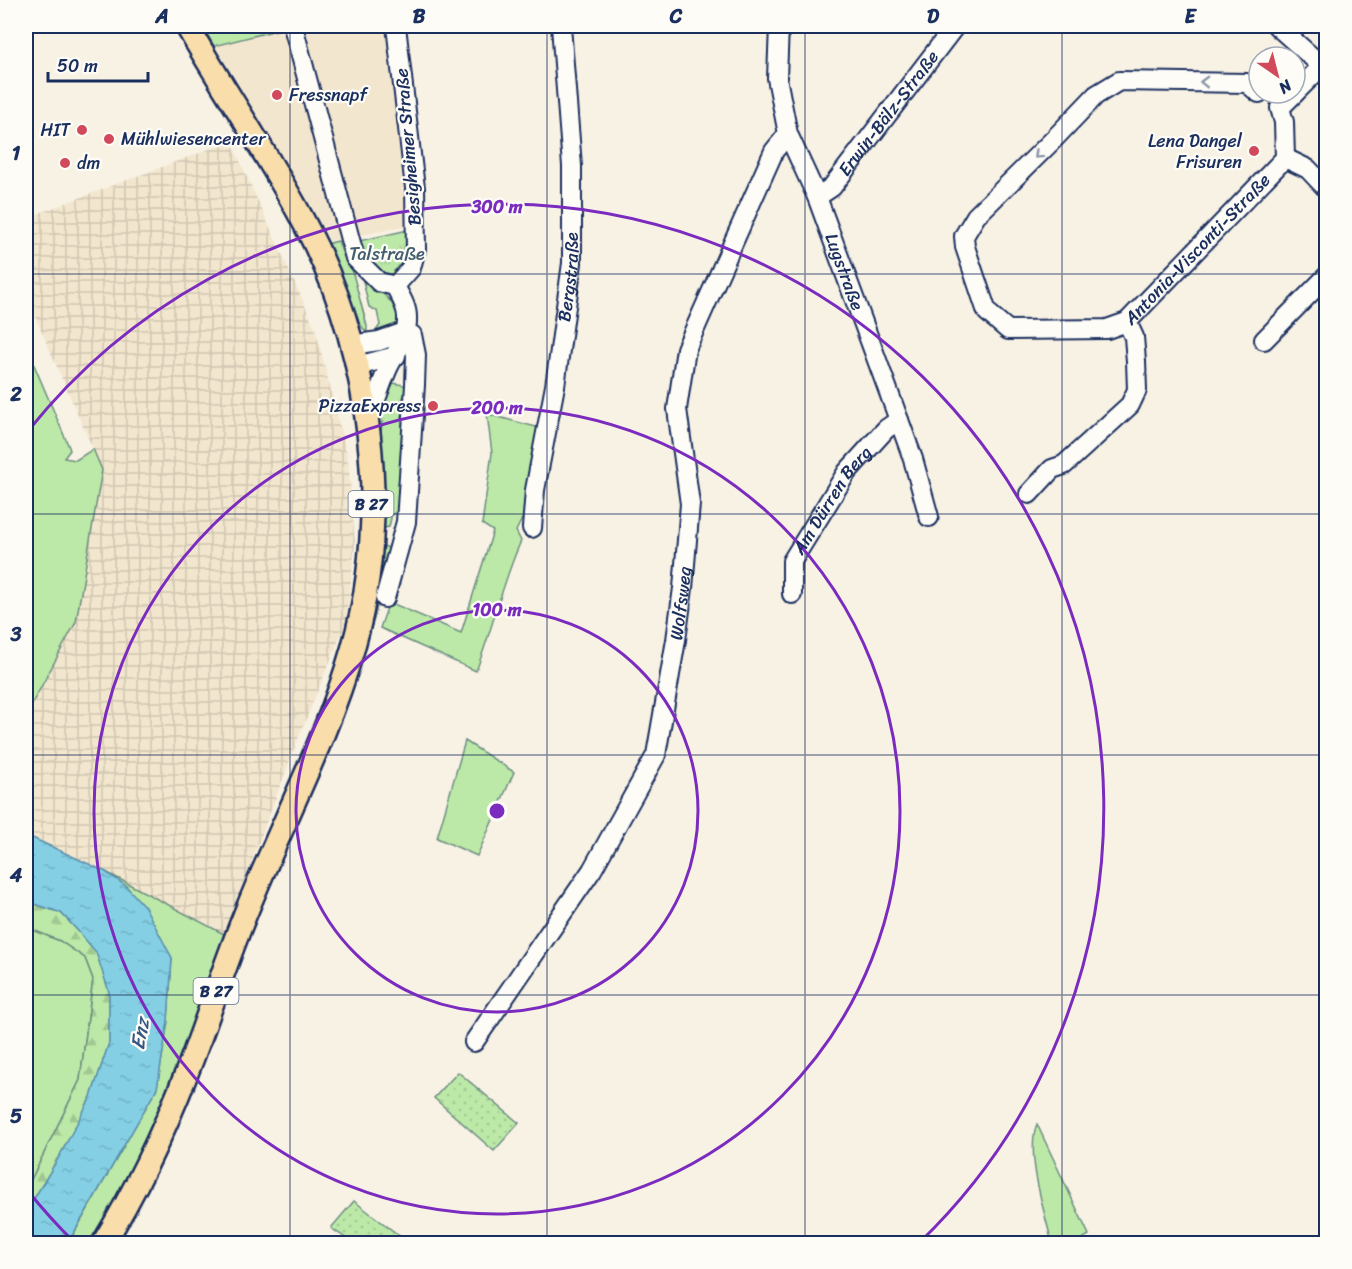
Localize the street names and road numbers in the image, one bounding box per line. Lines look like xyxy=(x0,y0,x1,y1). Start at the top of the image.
street label: Erwin-Bälz-Straße xyxy=(830,43,947,183)
street label: Besigheimer Straße xyxy=(385,67,431,227)
street label: Antonia-Visconti-Straße xyxy=(1115,166,1278,333)
street label: Lugstraße xyxy=(816,229,873,315)
street label: Bergstraße xyxy=(548,232,588,324)
street label: Am Dürren Berg xyxy=(783,438,880,562)
road number: B 27 xyxy=(348,491,394,517)
street label: Wolfsweg xyxy=(660,565,701,642)
road number: B 27 xyxy=(194,978,238,1004)

